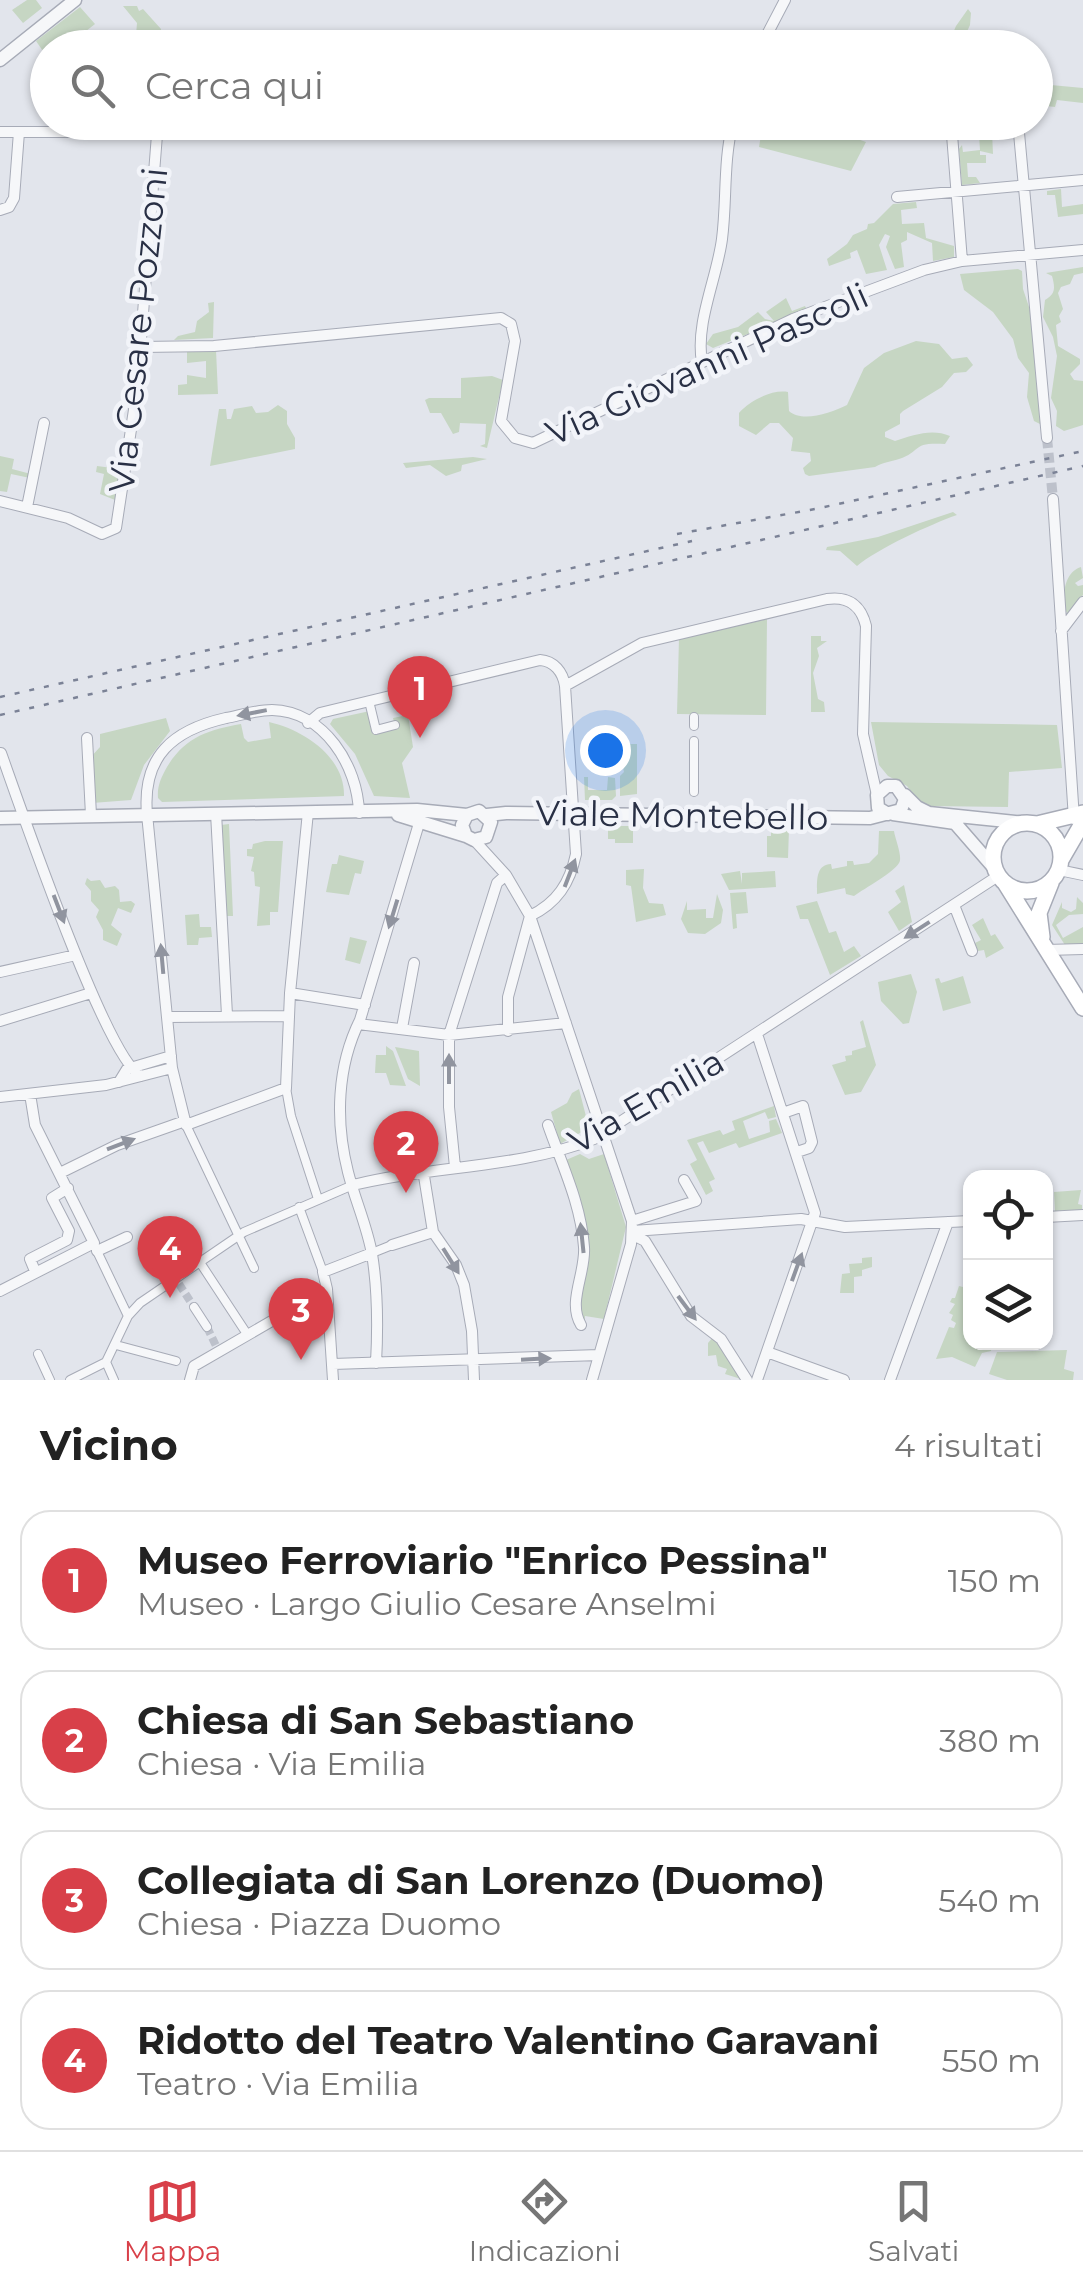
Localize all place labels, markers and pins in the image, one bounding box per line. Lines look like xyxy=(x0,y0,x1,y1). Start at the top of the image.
pin: 1 xyxy=(388,656,452,738)
pin: 2 xyxy=(374,1110,438,1193)
pin: 4 xyxy=(138,1216,202,1298)
pin: 3 xyxy=(268,1278,334,1360)

